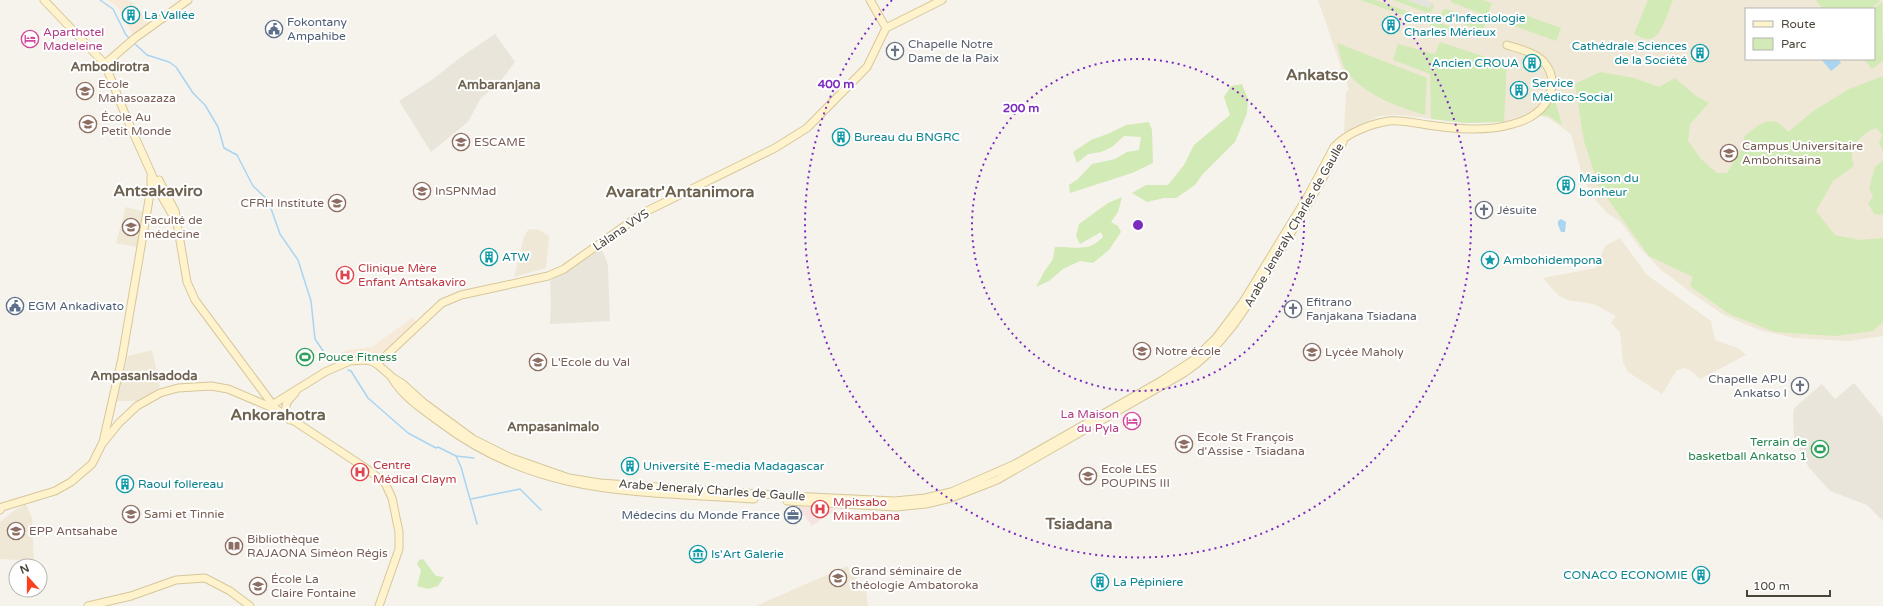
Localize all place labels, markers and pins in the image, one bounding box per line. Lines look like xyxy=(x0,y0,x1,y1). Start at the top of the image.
building icon: La Vallée xyxy=(121,5,141,25)
place label: La Vallée xyxy=(144,8,195,22)
place label: Centre d'Infectiologie Charles Mérieux xyxy=(1404,11,1526,39)
place label: Fokontany Ampahibe xyxy=(287,15,348,43)
building icon: Centre d'Infectiologie Charles Mérieux xyxy=(1381,15,1401,35)
public building icon: Fokontany Ampahibe xyxy=(264,19,284,39)
place label: Aparthotel Madeleine xyxy=(43,25,104,53)
hotel icon: Aparthotel Madeleine xyxy=(20,29,40,49)
place label: Chapelle Notre Dame de la Paix xyxy=(908,37,999,65)
place label: Cathédrale Sciences de la Société xyxy=(1572,39,1687,67)
church icon: Chapelle Notre Dame de la Paix xyxy=(885,41,905,61)
building icon: Cathédrale Sciences de la Société xyxy=(1690,43,1710,63)
building icon: Ancien CROUA xyxy=(1522,53,1542,73)
place label: Ancien CROUA xyxy=(1432,56,1519,70)
place label: Service Médico-Social xyxy=(1532,76,1613,104)
place label: Ecole Mahasoazaza xyxy=(98,77,176,105)
building icon: Service Médico-Social xyxy=(1509,80,1529,100)
school or university icon: Ecole Mahasoazaza xyxy=(75,81,95,101)
place label: École Au Petit Monde xyxy=(101,110,172,138)
school or university icon: École Au Petit Monde xyxy=(78,114,98,134)
building icon: Bureau du BNGRC xyxy=(831,127,851,147)
place label: Bureau du BNGRC xyxy=(854,130,960,144)
school or university icon: ESCAME xyxy=(451,132,471,152)
place label: ESCAME xyxy=(474,135,526,149)
place label: Campus Universitaire Ambohitsaina xyxy=(1742,139,1863,167)
school or university icon: Campus Universitaire Ambohitsaina xyxy=(1719,143,1739,163)
place label: Maison du bonheur xyxy=(1579,171,1639,199)
building icon: Maison du bonheur xyxy=(1556,175,1576,195)
school or university icon: InSPNMad xyxy=(412,181,432,201)
place label: InSPNMad xyxy=(435,184,496,198)
school or university icon: CFRH Institute xyxy=(327,193,347,213)
place label: CFRH Institute xyxy=(241,196,324,210)
church icon: Jésuite xyxy=(1474,200,1494,220)
place label: Jésuite xyxy=(1497,203,1537,217)
place label: Faculté de médecine xyxy=(144,213,203,241)
school or university icon: Faculté de médecine xyxy=(121,217,141,237)
centre of rings xyxy=(1131,218,1145,232)
building icon: ATW xyxy=(479,247,499,267)
place label: ATW xyxy=(502,250,530,264)
place icon: Ambohidempona xyxy=(1480,250,1500,270)
place label: Ambohidempona xyxy=(1503,253,1602,267)
place label: Clinique Mère Enfant Antsakaviro xyxy=(358,261,466,289)
hospital icon: Clinique Mère Enfant Antsakaviro xyxy=(335,265,355,285)
place label: Efitrano Fanjakana Tsiadana xyxy=(1306,295,1417,323)
public building icon: EGM Ankadivato xyxy=(5,296,25,316)
place label: EGM Ankadivato xyxy=(28,299,124,313)
church icon: Efitrano Fanjakana Tsiadana xyxy=(1283,299,1303,319)
school or university icon: Notre école xyxy=(1132,341,1152,361)
school or university icon: Lycée Maholy xyxy=(1302,342,1322,362)
place label: Notre école xyxy=(1155,344,1221,358)
place label: Lycée Maholy xyxy=(1325,345,1404,359)
sports icon: Pouce Fitness xyxy=(295,347,315,367)
place label: Pouce Fitness xyxy=(318,350,397,364)
school or university icon: L'Ecole du Val xyxy=(528,352,548,372)
place label: L'Ecole du Val xyxy=(551,355,630,369)
place label: Chapelle APU Ankatso I xyxy=(1708,372,1787,400)
church icon: Chapelle APU Ankatso I xyxy=(1790,376,1810,396)
place label: La Maison du Pyla xyxy=(1061,407,1119,435)
hotel icon: La Maison du Pyla xyxy=(1122,411,1142,431)
place label: Ecole St François d'Assise - Tsiadana xyxy=(1197,430,1305,458)
school or university icon: Ecole St François d'Assise - Tsiadana xyxy=(1174,434,1194,454)
place label: Terrain de basketball Ankatso 1 xyxy=(1688,435,1807,463)
sports icon: Terrain de basketball Ankatso 1 xyxy=(1810,439,1830,459)
building icon: Université E-media Madagascar xyxy=(620,456,640,476)
place label: Centre Médical Claym xyxy=(373,458,456,486)
place label: Université E-media Madagascar xyxy=(643,459,825,473)
hospital icon: Centre Médical Claym xyxy=(350,462,370,482)
place label: Ecole LES POUPINS III xyxy=(1101,462,1170,490)
school or university icon: Ecole LES POUPINS III xyxy=(1078,466,1098,486)
building icon: Raoul follereau xyxy=(115,474,135,494)
place label: Raoul follereau xyxy=(138,477,224,491)
place label: Mpitsabo Mikambana xyxy=(833,495,900,523)
hospital icon: Mpitsabo Mikambana xyxy=(810,499,830,519)
school or university icon: Sami et Tinnie xyxy=(121,504,141,524)
office icon: Médecins du Monde France xyxy=(783,505,803,525)
place label: Sami et Tinnie xyxy=(144,507,225,521)
place label: Médecins du Monde France xyxy=(622,508,780,522)
school or university icon: EPP Antsahabe xyxy=(6,521,26,541)
place label: EPP Antsahabe xyxy=(29,524,118,538)
place label: Bibliothèque RAJAONA Siméon Régis xyxy=(247,532,388,560)
library icon: Bibliothèque RAJAONA Siméon Régis xyxy=(224,536,244,556)
museum icon: Is'Art Galerie xyxy=(688,544,708,564)
place label: Is'Art Galerie xyxy=(711,547,784,561)
place label: Grand séminaire de théologie Ambatoroka xyxy=(851,564,978,592)
building icon: CONACO ECONOMIE xyxy=(1691,565,1711,585)
school or university icon: Grand séminaire de théologie Ambatoroka xyxy=(828,568,848,588)
place label: CONACO ECONOMIE xyxy=(1563,568,1688,582)
place label: École La Claire Fontaine xyxy=(271,572,356,600)
building icon: La Pépiniere xyxy=(1090,572,1110,592)
place label: La Pépiniere xyxy=(1113,575,1184,589)
school or university icon: École La Claire Fontaine xyxy=(248,576,268,596)

